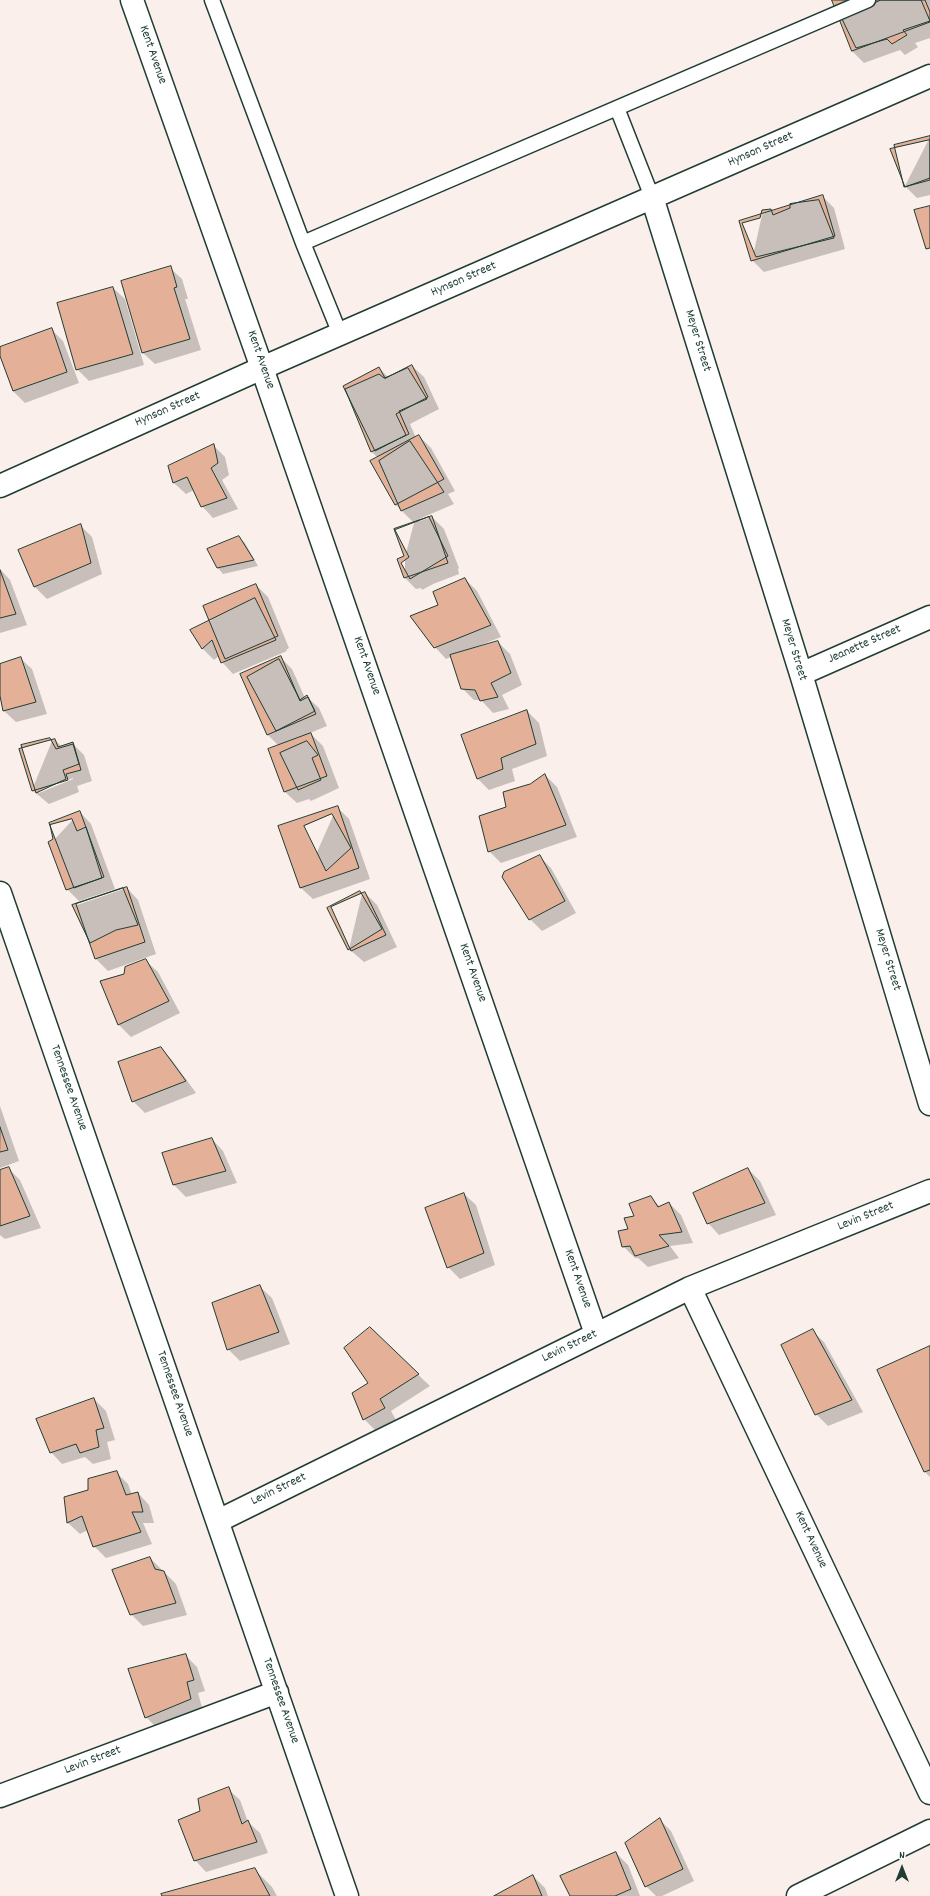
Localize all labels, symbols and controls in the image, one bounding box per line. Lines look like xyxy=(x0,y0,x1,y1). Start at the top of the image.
street label: Kent Avenue xyxy=(135,24,169,86)
street label: Hynson Street xyxy=(726,129,796,171)
street label: Hynson Street xyxy=(429,259,499,301)
street label: Meyer Street xyxy=(680,308,714,374)
street label: Kent Avenue xyxy=(243,329,277,391)
street label: Hynson Street xyxy=(133,389,203,431)
street label: Meyer Street xyxy=(776,617,810,683)
street label: Jeanette Street xyxy=(826,622,904,668)
street label: Kent Avenue xyxy=(349,635,383,697)
street label: Meyer Street xyxy=(870,927,904,993)
street label: Kent Avenue xyxy=(455,942,489,1004)
street label: Tennessee Avenue xyxy=(46,1043,90,1133)
street label: Levin Street xyxy=(836,1199,896,1235)
street label: Kent Avenue xyxy=(560,1248,594,1310)
street label: Levin Street xyxy=(540,1327,600,1367)
street label: Tennessee Avenue xyxy=(152,1349,196,1439)
street label: Levin Street xyxy=(249,1470,309,1510)
street label: Kent Avenue xyxy=(790,1509,830,1571)
street label: Tennessee Avenue xyxy=(258,1656,302,1746)
street label: Levin Street xyxy=(62,1743,124,1779)
north arrow xyxy=(882,1848,922,1888)
text: N xyxy=(899,1848,905,1864)

